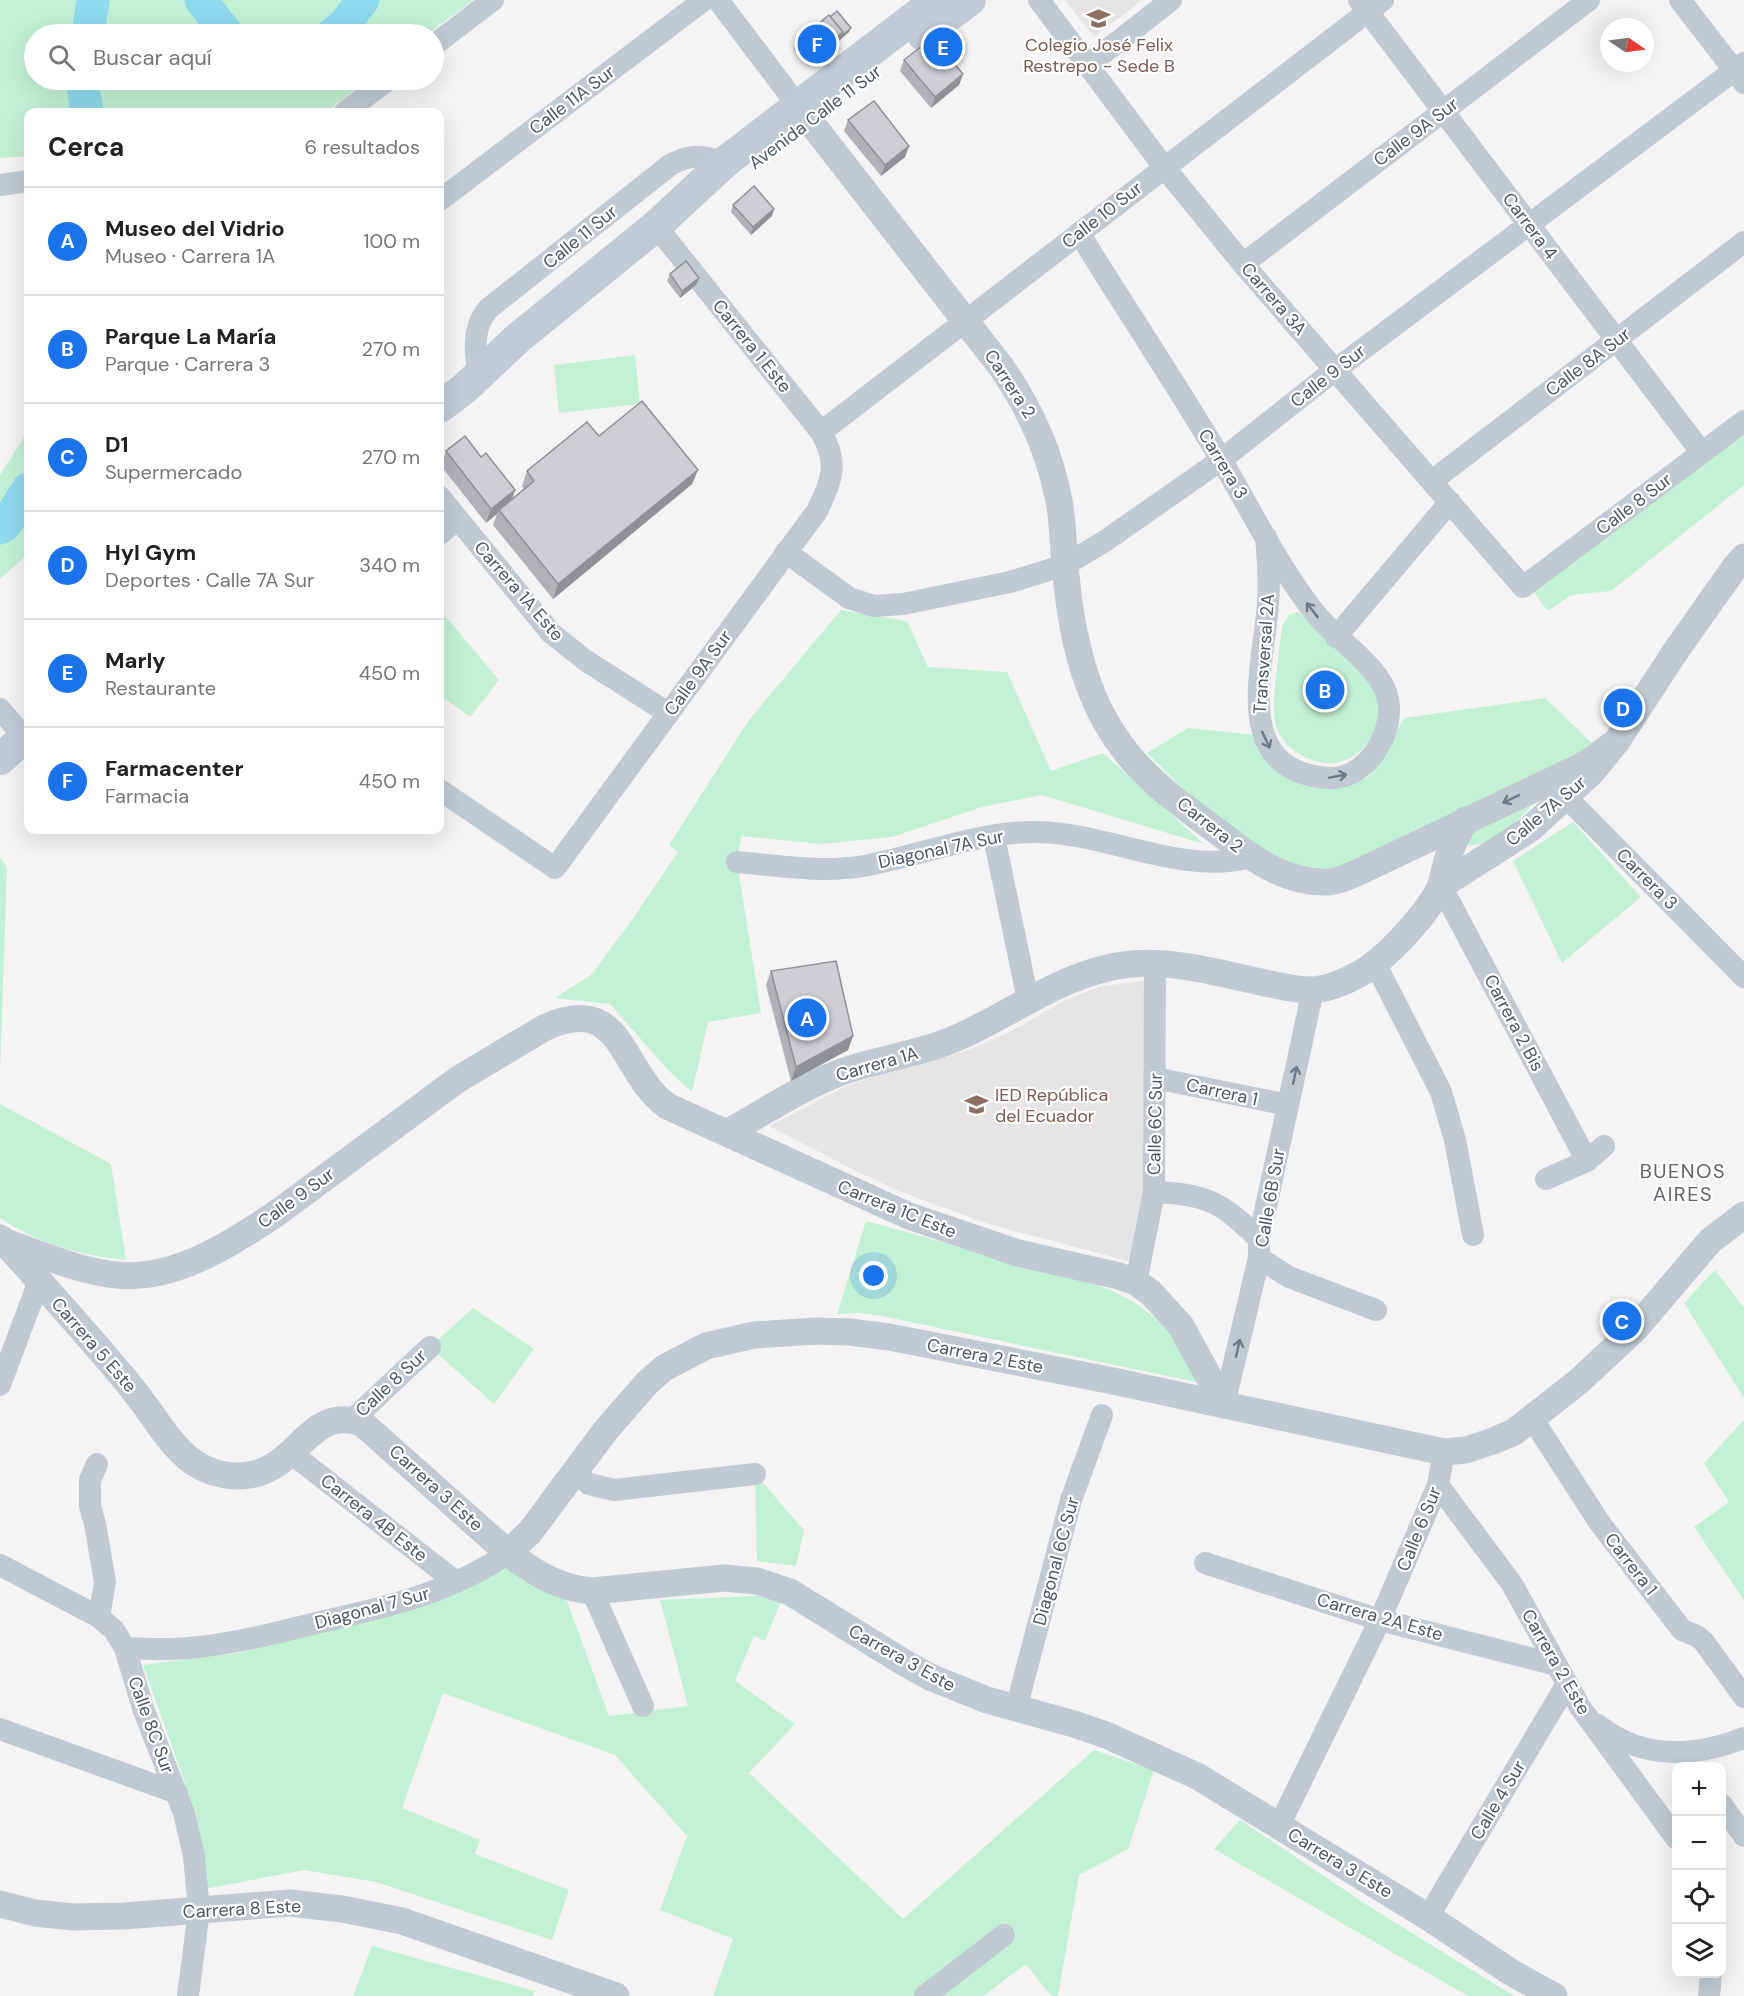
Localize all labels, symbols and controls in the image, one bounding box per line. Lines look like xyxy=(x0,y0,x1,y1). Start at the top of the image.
school or university icon: Colegio José Felix Restrepo - Sede B xyxy=(1086,6,1112,32)
north arrow xyxy=(1600,18,1654,72)
pin: F xyxy=(798,22,836,66)
search box xyxy=(24,24,444,90)
pin: E xyxy=(924,24,962,70)
place label: Colegio José Felix Restrepo - Sede B xyxy=(1023,33,1175,78)
icon: search xyxy=(45,41,78,74)
text: Buscar aquí xyxy=(93,43,212,72)
street label: Avenida Calle 11 Sur xyxy=(744,59,886,175)
street label: Calle 11A Sur xyxy=(524,60,620,140)
street label: Calle 9A Sur xyxy=(1369,92,1464,172)
text: Cerca xyxy=(48,130,124,164)
text: 6 resultados xyxy=(305,134,420,160)
street label: Calle 10 Sur xyxy=(1057,176,1147,254)
street label: Carrera 4 xyxy=(1497,188,1563,264)
street label: Calle 11 Sur xyxy=(538,199,622,274)
text: Museo del Vidrio xyxy=(105,214,285,243)
text: A xyxy=(60,228,75,254)
text: 100 m xyxy=(363,228,420,254)
text: Museo · Carrera 1A xyxy=(105,243,275,269)
street label: Carrera 3A xyxy=(1236,258,1312,340)
street label: Carrera 1 Este xyxy=(707,294,797,398)
text: Parque La María xyxy=(105,322,276,351)
street label: Calle 8A Sur xyxy=(1541,322,1636,402)
text: B xyxy=(61,336,74,362)
text: 270 m xyxy=(362,336,420,362)
street label: Calle 9 Sur xyxy=(1285,339,1371,413)
street label: Carrera 2 xyxy=(979,345,1041,423)
text: Parque · Carrera 3 xyxy=(105,351,270,377)
street label: Carrera 3 xyxy=(1193,424,1253,504)
text: D1 xyxy=(105,430,129,459)
text: C xyxy=(60,444,75,470)
text: 270 m xyxy=(362,444,420,470)
text: Supermercado xyxy=(105,459,242,485)
street label: Calle 8 Sur xyxy=(1591,467,1677,540)
street label: Carrera 1A Este xyxy=(469,536,569,646)
text: Hyl Gym xyxy=(105,538,196,567)
text: D xyxy=(60,552,75,578)
text: 340 m xyxy=(359,552,420,578)
text: Deportes · Calle 7A Sur xyxy=(105,567,314,593)
street label: Transversal 2A xyxy=(1248,593,1280,715)
one-way arrow xyxy=(1306,602,1319,618)
street label: Calle 9A Sur xyxy=(659,625,737,721)
text: Marly xyxy=(105,646,166,675)
text: E xyxy=(62,660,73,686)
text: 450 m xyxy=(359,660,420,686)
pin: B xyxy=(1306,668,1344,712)
text: Restaurante xyxy=(105,675,216,701)
pin: D xyxy=(1604,686,1642,730)
one-way arrow xyxy=(1261,731,1273,749)
text: Farmacenter xyxy=(105,754,243,783)
text: F xyxy=(62,768,73,794)
text: 450 m xyxy=(359,768,420,794)
one-way arrow xyxy=(1328,770,1348,781)
street label: Calle 7A Sur xyxy=(1501,770,1591,852)
text: Farmacia xyxy=(105,783,189,809)
street label: Carrera 2 xyxy=(1172,792,1248,858)
one-way arrow xyxy=(1502,793,1520,805)
street label: Diagonal 7A Sur xyxy=(876,824,1006,874)
street label: Carrera 3 xyxy=(1611,843,1683,915)
street label: Carrera 2 Bis xyxy=(1478,970,1550,1076)
pin: A xyxy=(788,996,826,1040)
street label: Carrera 1A xyxy=(833,1041,921,1087)
one-way arrow xyxy=(1289,1066,1301,1085)
street label: Calle 6C Sur xyxy=(1142,1072,1168,1175)
street label: Carrera 1 xyxy=(1184,1073,1260,1111)
place label: IED República del Ecuador xyxy=(995,1083,1108,1128)
school or university icon: IED República del Ecuador xyxy=(964,1092,990,1118)
street label: Calle 6B Sur xyxy=(1249,1146,1291,1249)
district label: BUENOS AIRES xyxy=(1640,1158,1726,1207)
street label: Calle 9 Sur xyxy=(253,1162,339,1234)
street label: Carrera 1C Este xyxy=(834,1174,960,1244)
your location xyxy=(859,1261,888,1290)
street label: Carrera 5 Este xyxy=(46,1292,142,1398)
pin: C xyxy=(1602,1298,1642,1344)
street label: Carrera 2 Este xyxy=(925,1333,1045,1379)
one-way arrow xyxy=(1232,1339,1244,1358)
street label: Calle 8 Sur xyxy=(350,1344,432,1422)
street label: Carrera 3 Este xyxy=(384,1439,488,1537)
street label: Carrera 4B Este xyxy=(316,1469,432,1567)
street label: Calle 6 Sur xyxy=(1391,1483,1447,1575)
street label: Diagonal 6C Sur xyxy=(1027,1494,1085,1628)
street label: Carrera 1 xyxy=(1599,1528,1663,1600)
street label: Diagonal 7 Sur xyxy=(312,1581,432,1635)
street label: Carrera 2A Este xyxy=(1314,1588,1446,1646)
street label: Carrera 2 Este xyxy=(1516,1605,1596,1719)
street label: Carrera 3 Este xyxy=(844,1619,960,1697)
street label: Calle 8C Sur xyxy=(122,1673,180,1777)
street label: Calle 4 Sur xyxy=(1465,1755,1531,1844)
map controls xyxy=(1672,1762,1726,1978)
button: + xyxy=(1672,1762,1726,1816)
button: − xyxy=(1672,1816,1726,1870)
street label: Carrera 3 Este xyxy=(1283,1822,1397,1904)
button: locate xyxy=(1672,1870,1726,1924)
street label: Carrera 8 Este xyxy=(182,1894,302,1924)
button: layers xyxy=(1672,1924,1726,1978)

